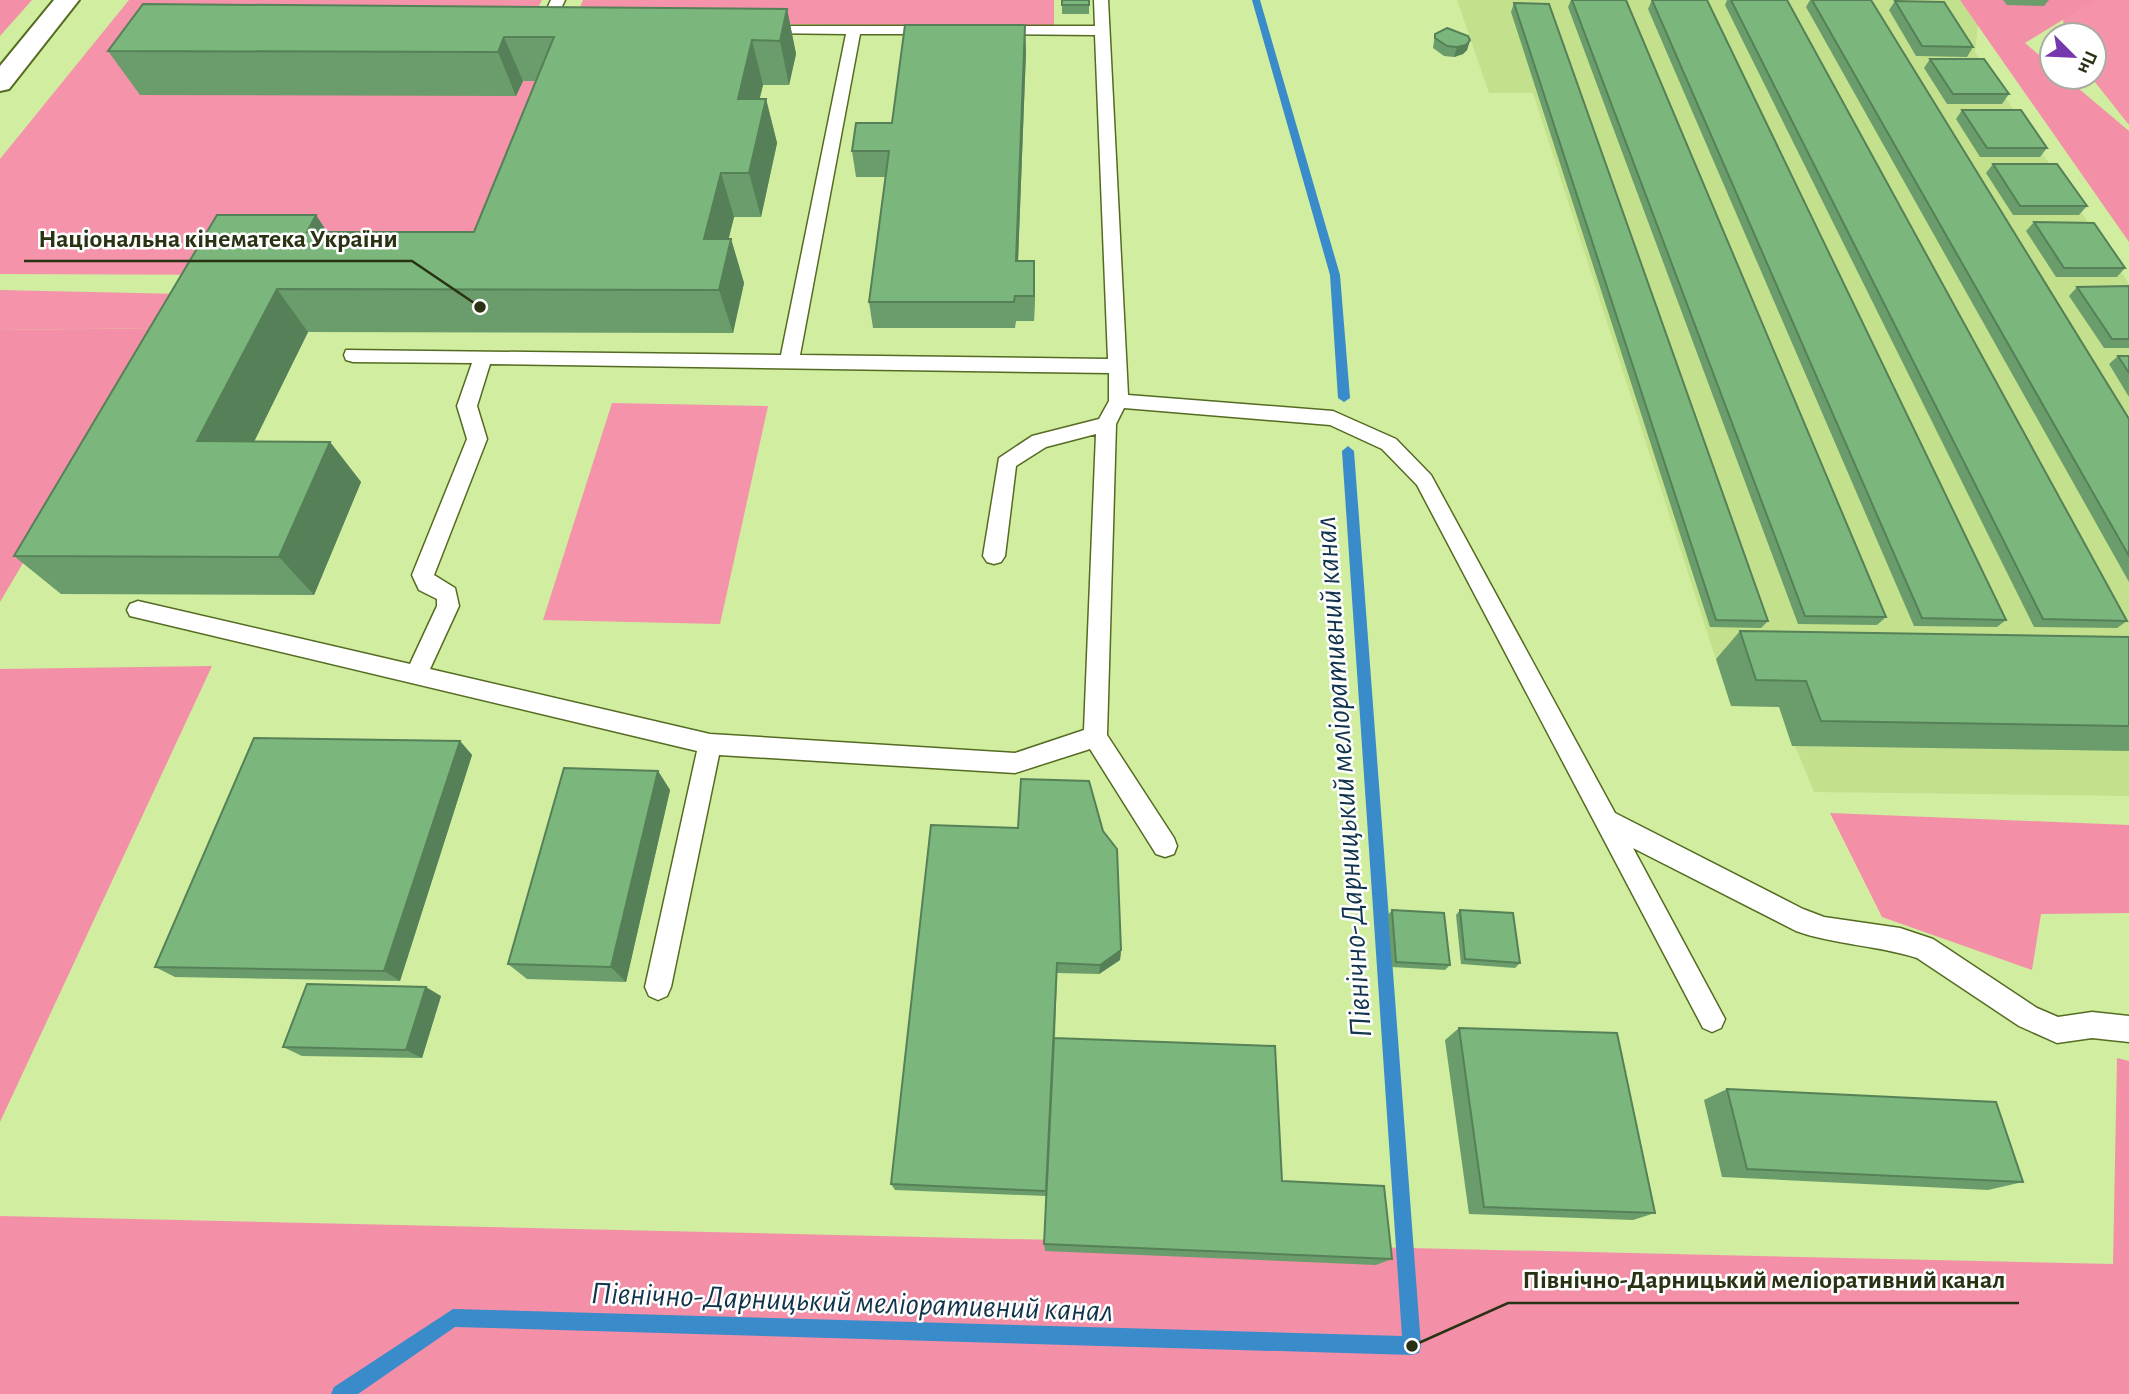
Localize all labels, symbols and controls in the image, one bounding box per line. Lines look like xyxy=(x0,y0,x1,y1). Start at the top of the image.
north arrow xyxy=(2038,21,2108,91)
text: Пн xyxy=(2074,48,2101,77)
callout: Національна кінематека України xyxy=(24,214,412,261)
text: Національна кінематека України xyxy=(38,226,398,252)
water label: Північно-Дарницький меліоративний канал xyxy=(1309,515,1378,1039)
callout: Північно-Дарницький меліоративний канал xyxy=(1508,1256,2019,1303)
text: Північно-Дарницький меліоративний канал xyxy=(1523,1267,2005,1293)
water label: Північно-Дарницький меліоративний канал xyxy=(590,1277,1114,1328)

